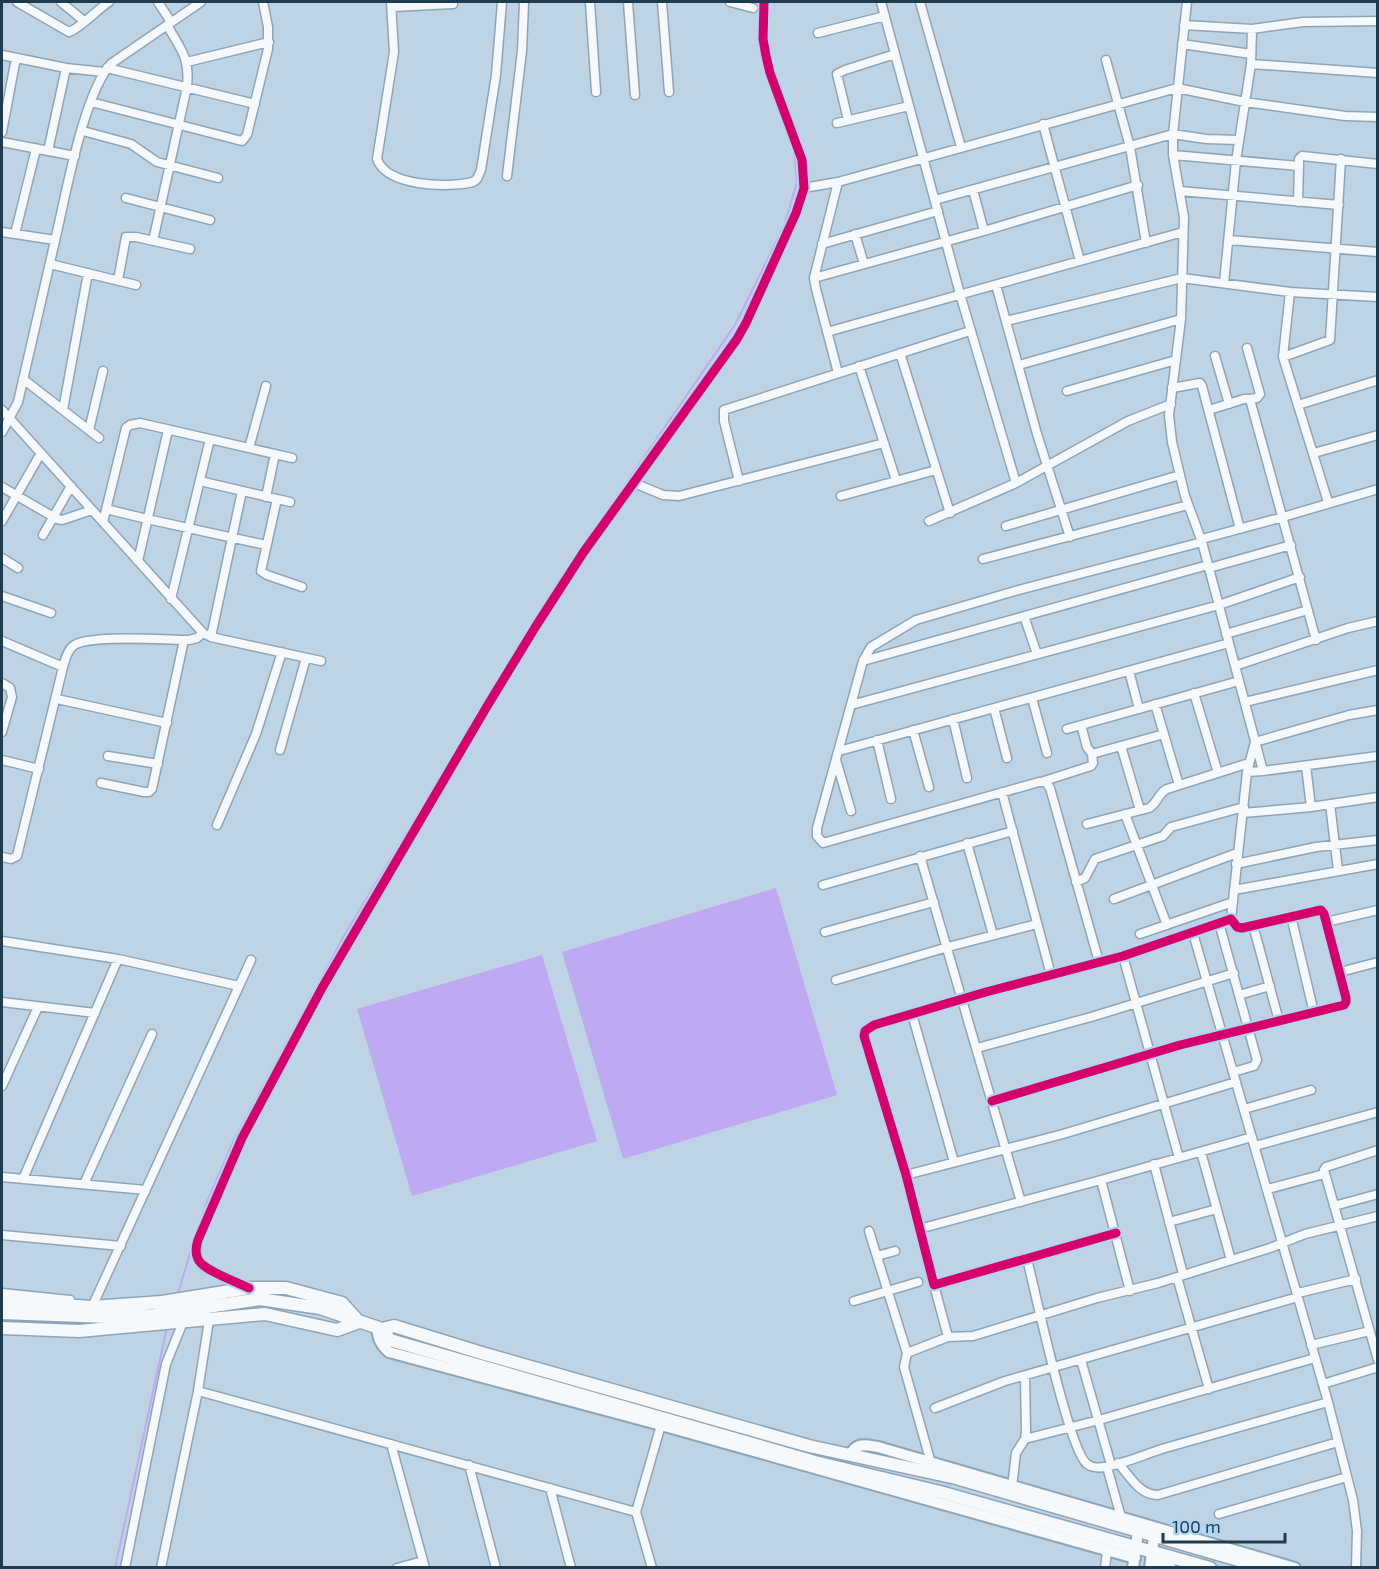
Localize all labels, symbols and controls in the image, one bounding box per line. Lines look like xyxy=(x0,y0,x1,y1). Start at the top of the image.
scale bar xyxy=(1163,1506,1284,1544)
text: 100 m xyxy=(1172,1515,1221,1537)

